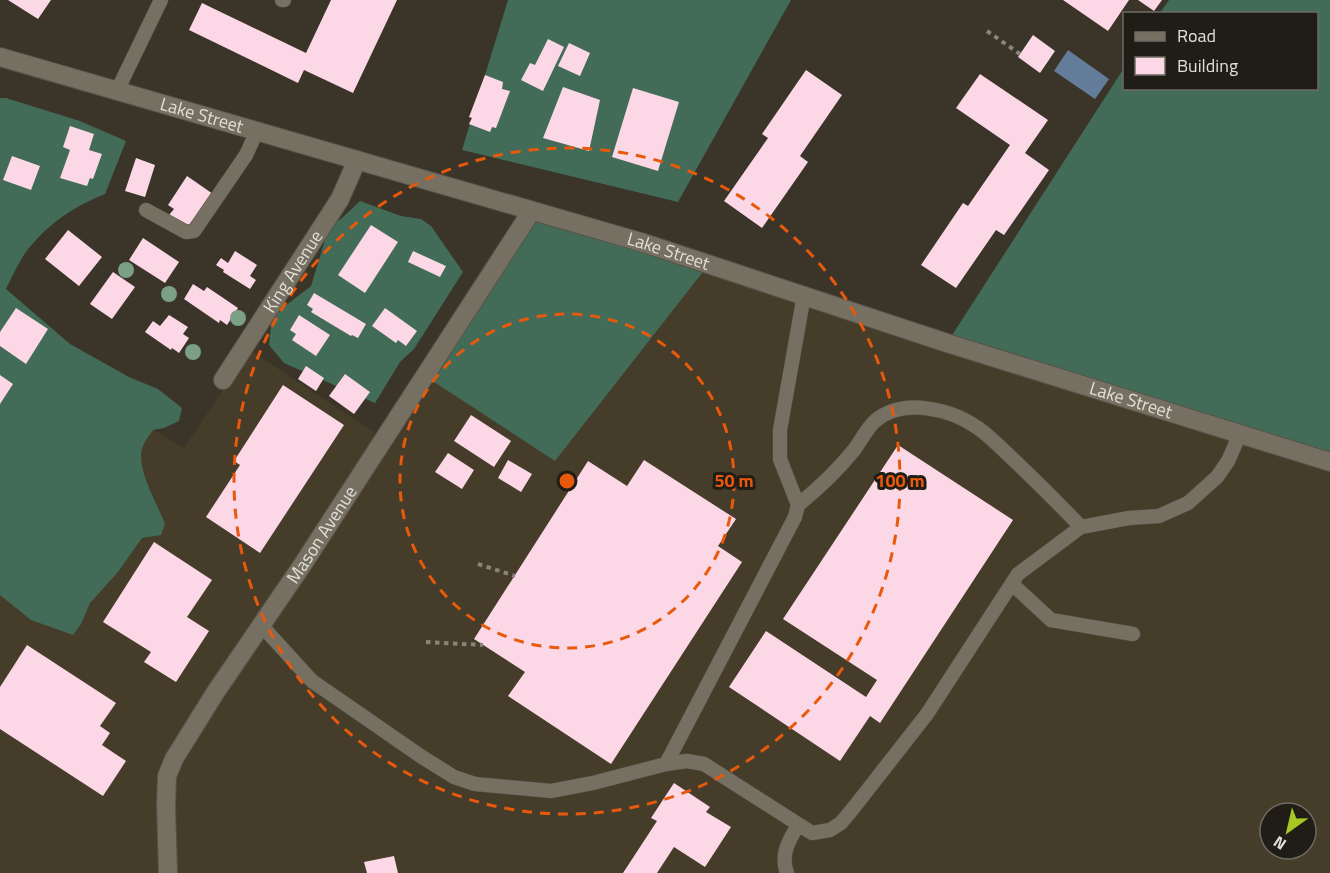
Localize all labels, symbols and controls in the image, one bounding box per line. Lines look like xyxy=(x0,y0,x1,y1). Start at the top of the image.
legend xyxy=(1123,12,1318,90)
text: Road xyxy=(1177,22,1216,49)
text: Building xyxy=(1177,52,1238,79)
street label: Lake Street xyxy=(157,90,247,140)
street label: King Avenue xyxy=(256,225,329,318)
street label: Lake Street xyxy=(624,225,714,277)
street label: Lake Street xyxy=(1086,374,1177,425)
text: 50 m xyxy=(714,467,754,494)
text: 100 m xyxy=(875,467,925,494)
centre of rings xyxy=(557,471,577,491)
street label: Mason Avenue xyxy=(279,480,363,589)
north arrow xyxy=(1258,801,1318,861)
text: N xyxy=(1268,830,1291,856)

